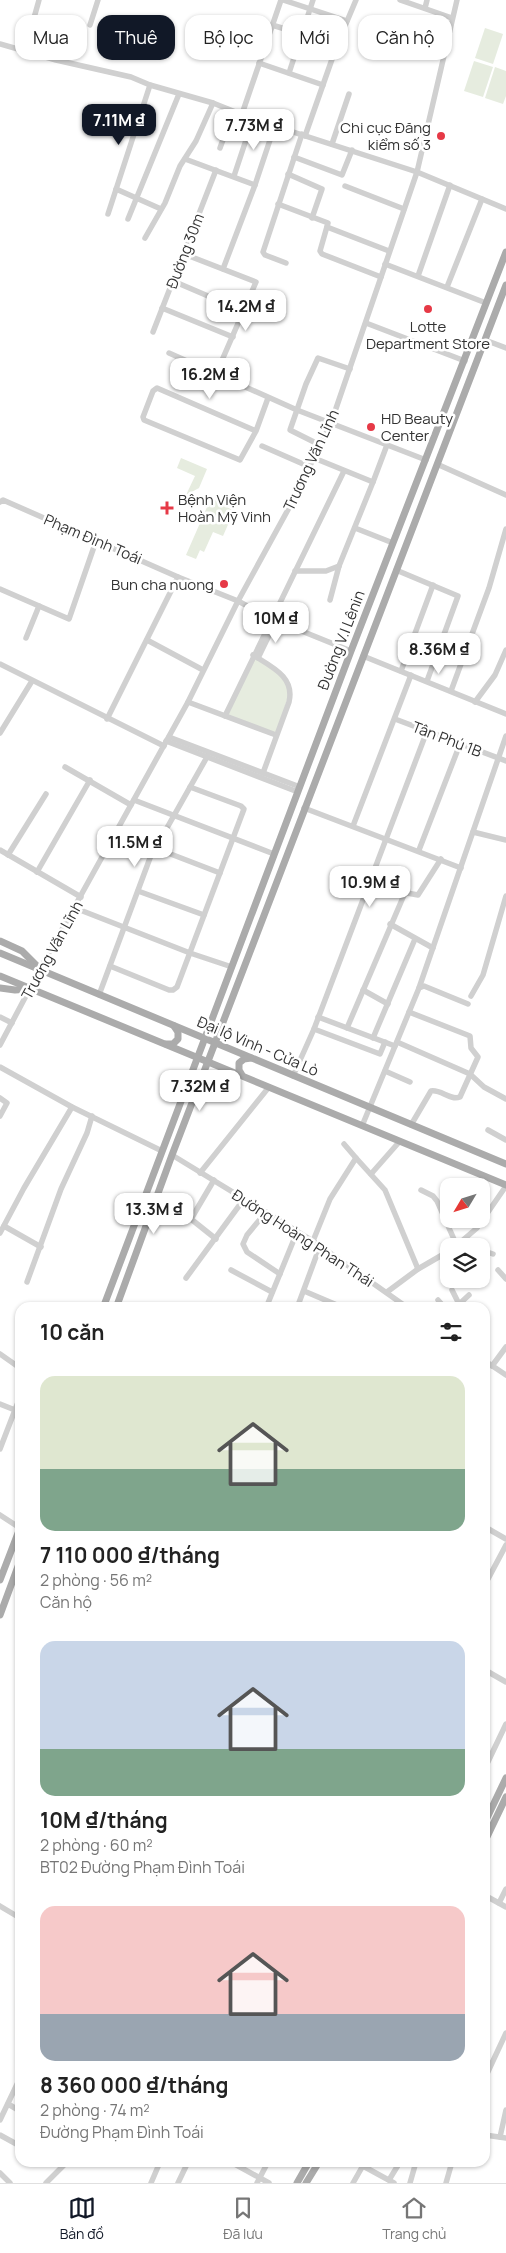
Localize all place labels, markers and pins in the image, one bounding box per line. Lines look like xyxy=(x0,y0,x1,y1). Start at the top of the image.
pin: 7.11M ₫ xyxy=(73,104,165,146)
pin: 7.73M ₫ xyxy=(208,108,300,151)
place label: Chi cục Đăng kiểm số 3 xyxy=(340,117,431,155)
marker: Chi cục Đăng kiểm số 3 xyxy=(435,130,447,142)
pin: 14.2M ₫ xyxy=(200,290,292,332)
marker: Lotte Department Store xyxy=(422,303,434,315)
place label: Lotte Department Store xyxy=(366,316,490,354)
pin: 16.2M ₫ xyxy=(164,358,256,400)
place label: HD Beauty Center xyxy=(381,408,453,446)
marker: HD Beauty Center xyxy=(365,421,377,433)
place label: Bệnh Viện Hoàn Mỹ Vinh xyxy=(178,489,271,527)
marker: Bệnh Viện Hoàn Mỹ Vinh xyxy=(160,501,174,515)
place label: Bun cha nuong xyxy=(111,574,214,595)
marker: Bun cha nuong xyxy=(218,578,230,590)
pin: 10M ₫ xyxy=(241,602,311,644)
pin: 8.36M ₫ xyxy=(393,632,485,675)
pin: 11.5M ₫ xyxy=(89,826,181,868)
pin: 10.9M ₫ xyxy=(324,866,416,908)
pin: 7.32M ₫ xyxy=(154,1070,246,1112)
pin: 13.3M ₫ xyxy=(108,1192,200,1235)

